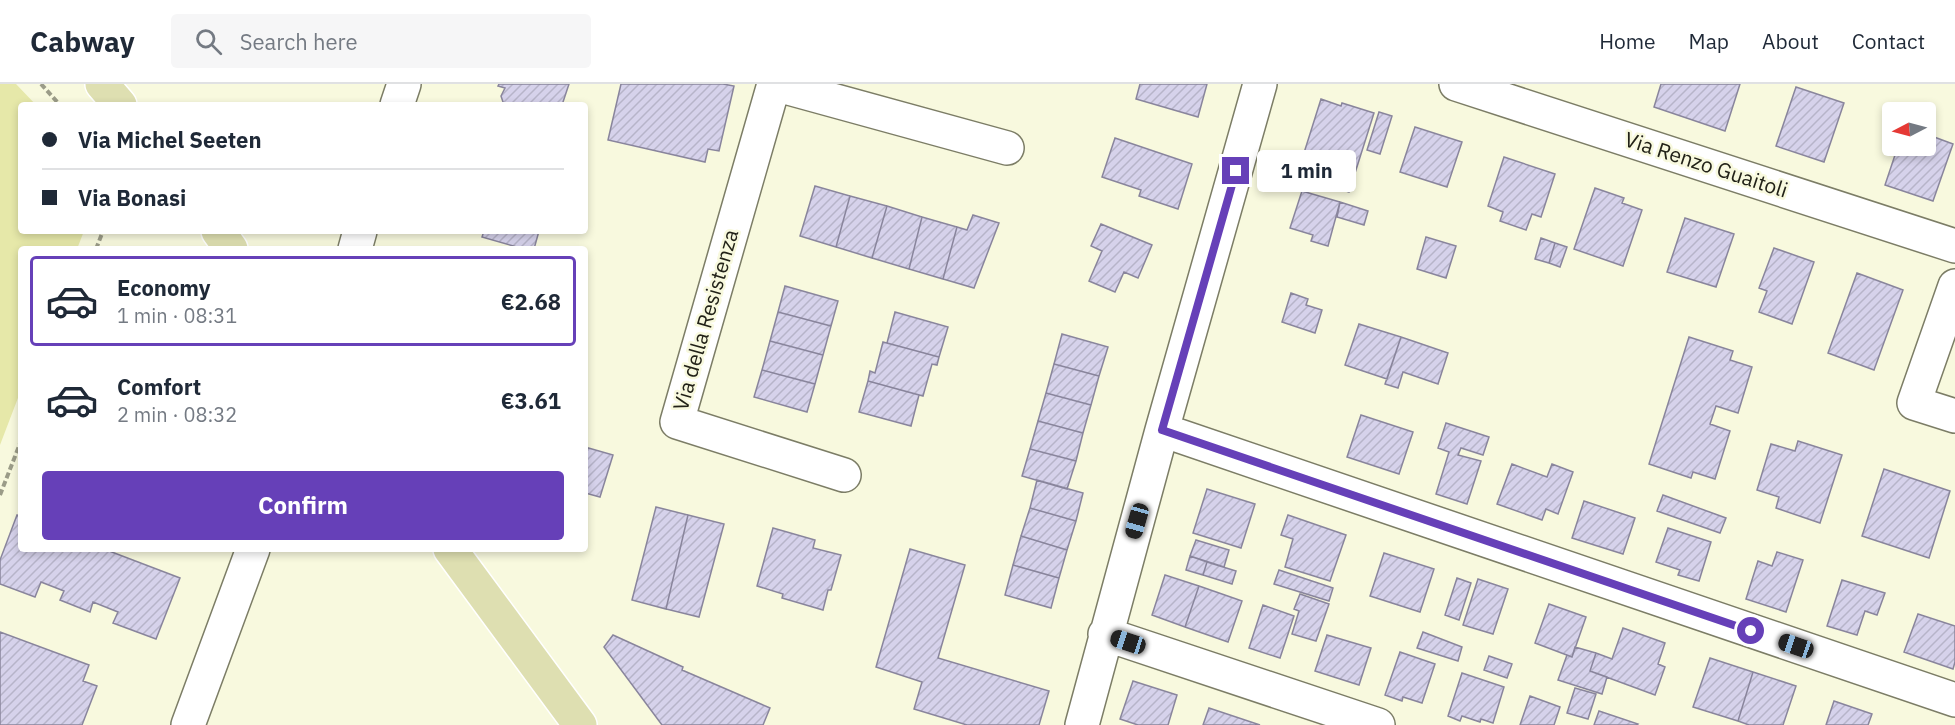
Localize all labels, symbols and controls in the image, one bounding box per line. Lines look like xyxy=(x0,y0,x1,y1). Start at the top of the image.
search box xyxy=(171,14,591,68)
text: Cabway xyxy=(30,23,135,60)
icon: search xyxy=(192,25,225,58)
text: Search here xyxy=(240,27,358,56)
text: Home xyxy=(1599,27,1656,55)
text: Map xyxy=(1689,27,1729,55)
text: About xyxy=(1762,27,1819,55)
text: Contact xyxy=(1852,27,1925,55)
north arrow xyxy=(1882,102,1936,156)
map controls xyxy=(1882,102,1936,156)
street label: Via Renzo Guaitoli xyxy=(1621,124,1791,204)
text: Via Michel Seeten xyxy=(78,125,262,154)
callout: 1 min xyxy=(1257,150,1356,192)
route end xyxy=(1222,157,1249,184)
text: 1 min xyxy=(1280,157,1333,184)
text: Via Bonasi xyxy=(78,183,186,212)
street label: Via della Resistenza xyxy=(666,226,744,414)
text: Economy xyxy=(117,273,211,302)
icon: car xyxy=(45,274,99,328)
text: €2.68 xyxy=(501,287,561,316)
text: 1 min · 08:31 xyxy=(117,302,237,329)
text: Comfort xyxy=(117,372,201,401)
icon: car xyxy=(45,373,99,427)
text: €3.61 xyxy=(501,386,561,415)
text: 2 min · 08:32 xyxy=(117,401,237,428)
button: Confirm xyxy=(42,471,564,540)
car xyxy=(1123,501,1151,541)
route start xyxy=(1737,617,1764,644)
car xyxy=(1108,628,1148,656)
car xyxy=(1776,632,1816,660)

